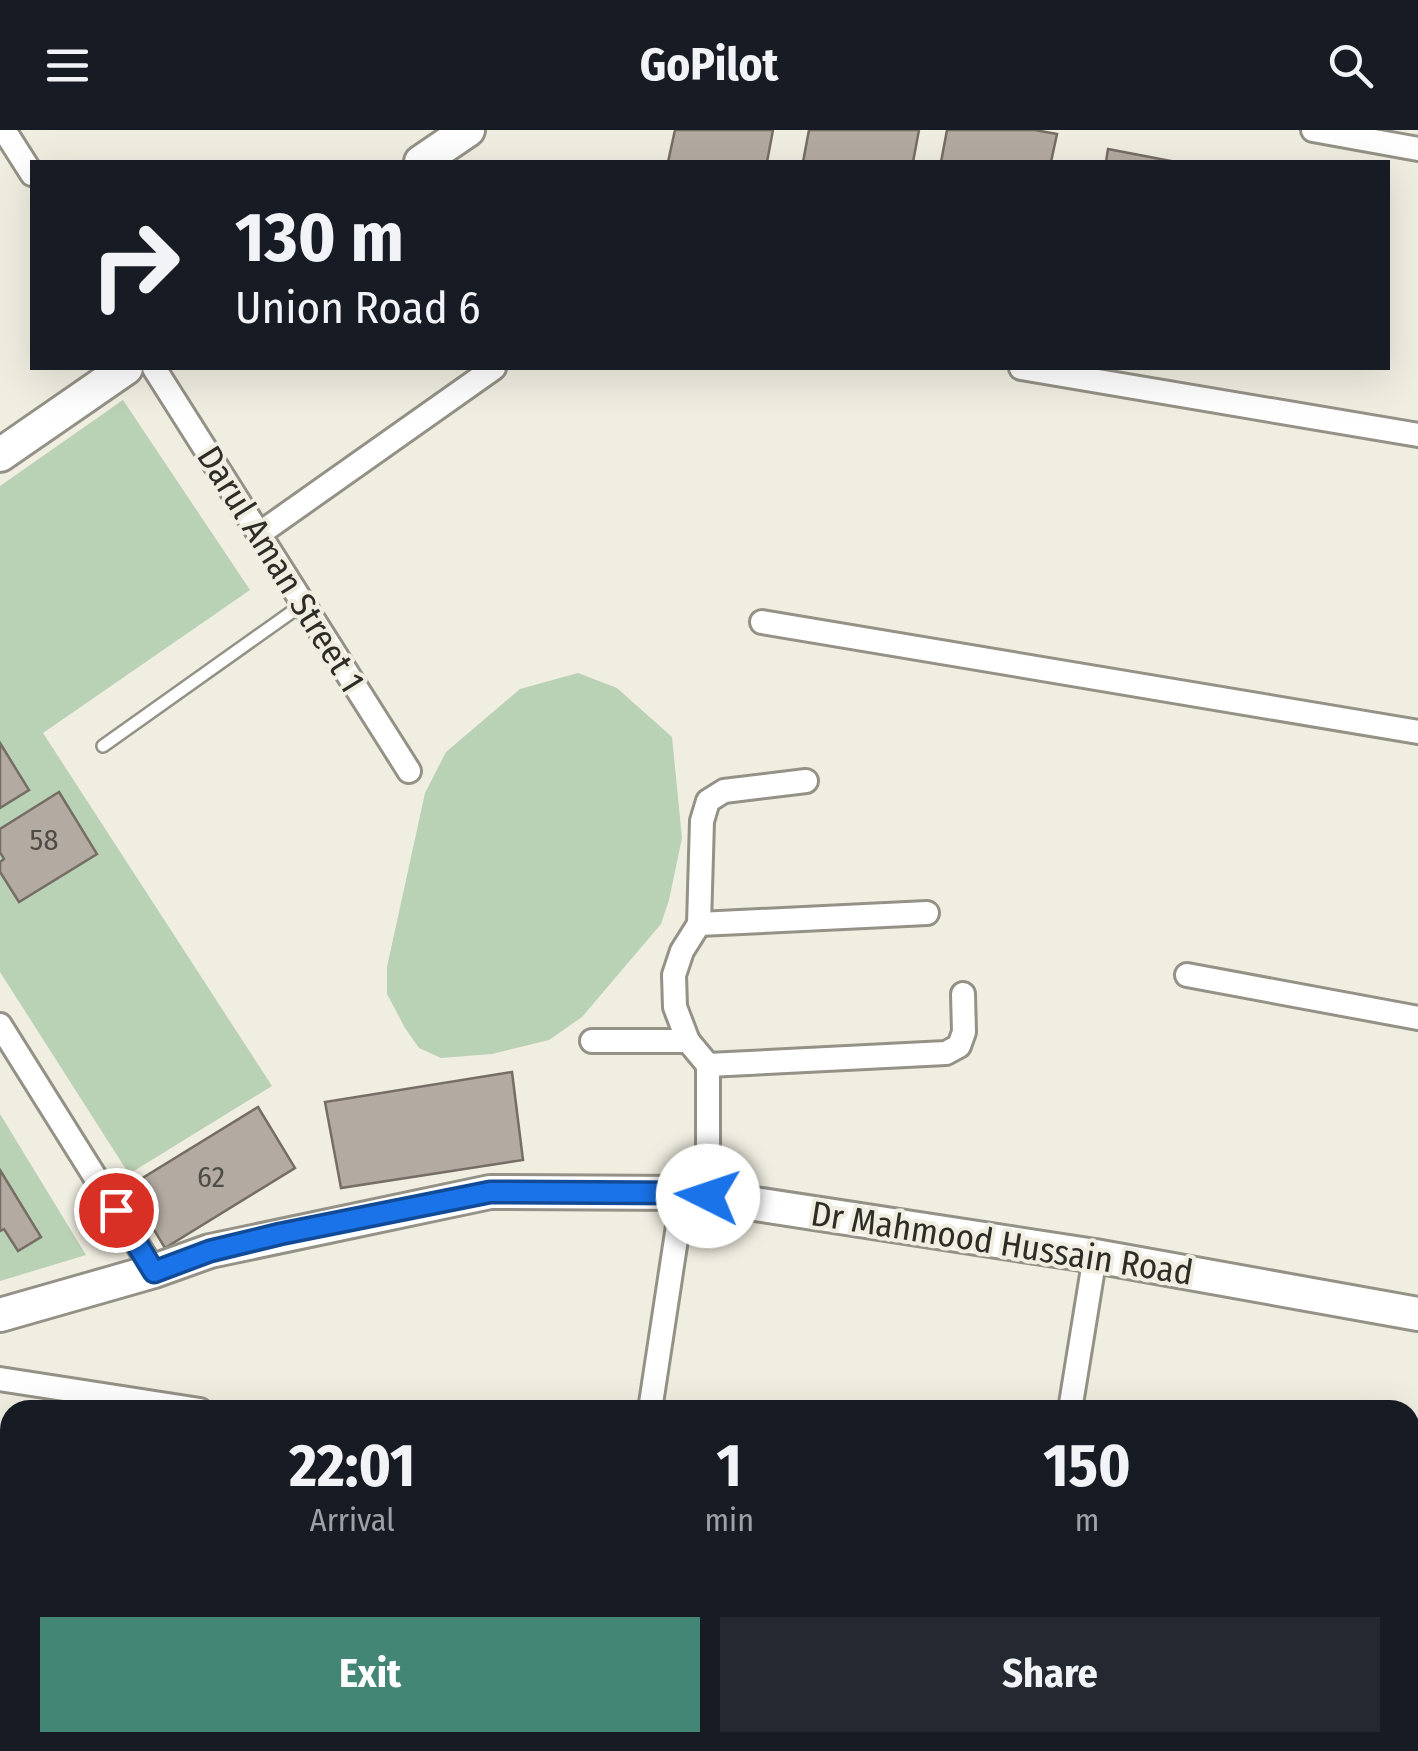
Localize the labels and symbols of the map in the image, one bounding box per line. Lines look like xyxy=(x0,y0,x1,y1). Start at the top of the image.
street label: Darul Aman Street 1 xyxy=(188,438,374,700)
house number: 58 xyxy=(30,822,58,858)
position arrow xyxy=(656,1144,760,1248)
house number: 62 xyxy=(197,1159,225,1195)
pin xyxy=(74,1168,159,1253)
street label: Dr Mahmood Hussain Road xyxy=(808,1192,1196,1294)

